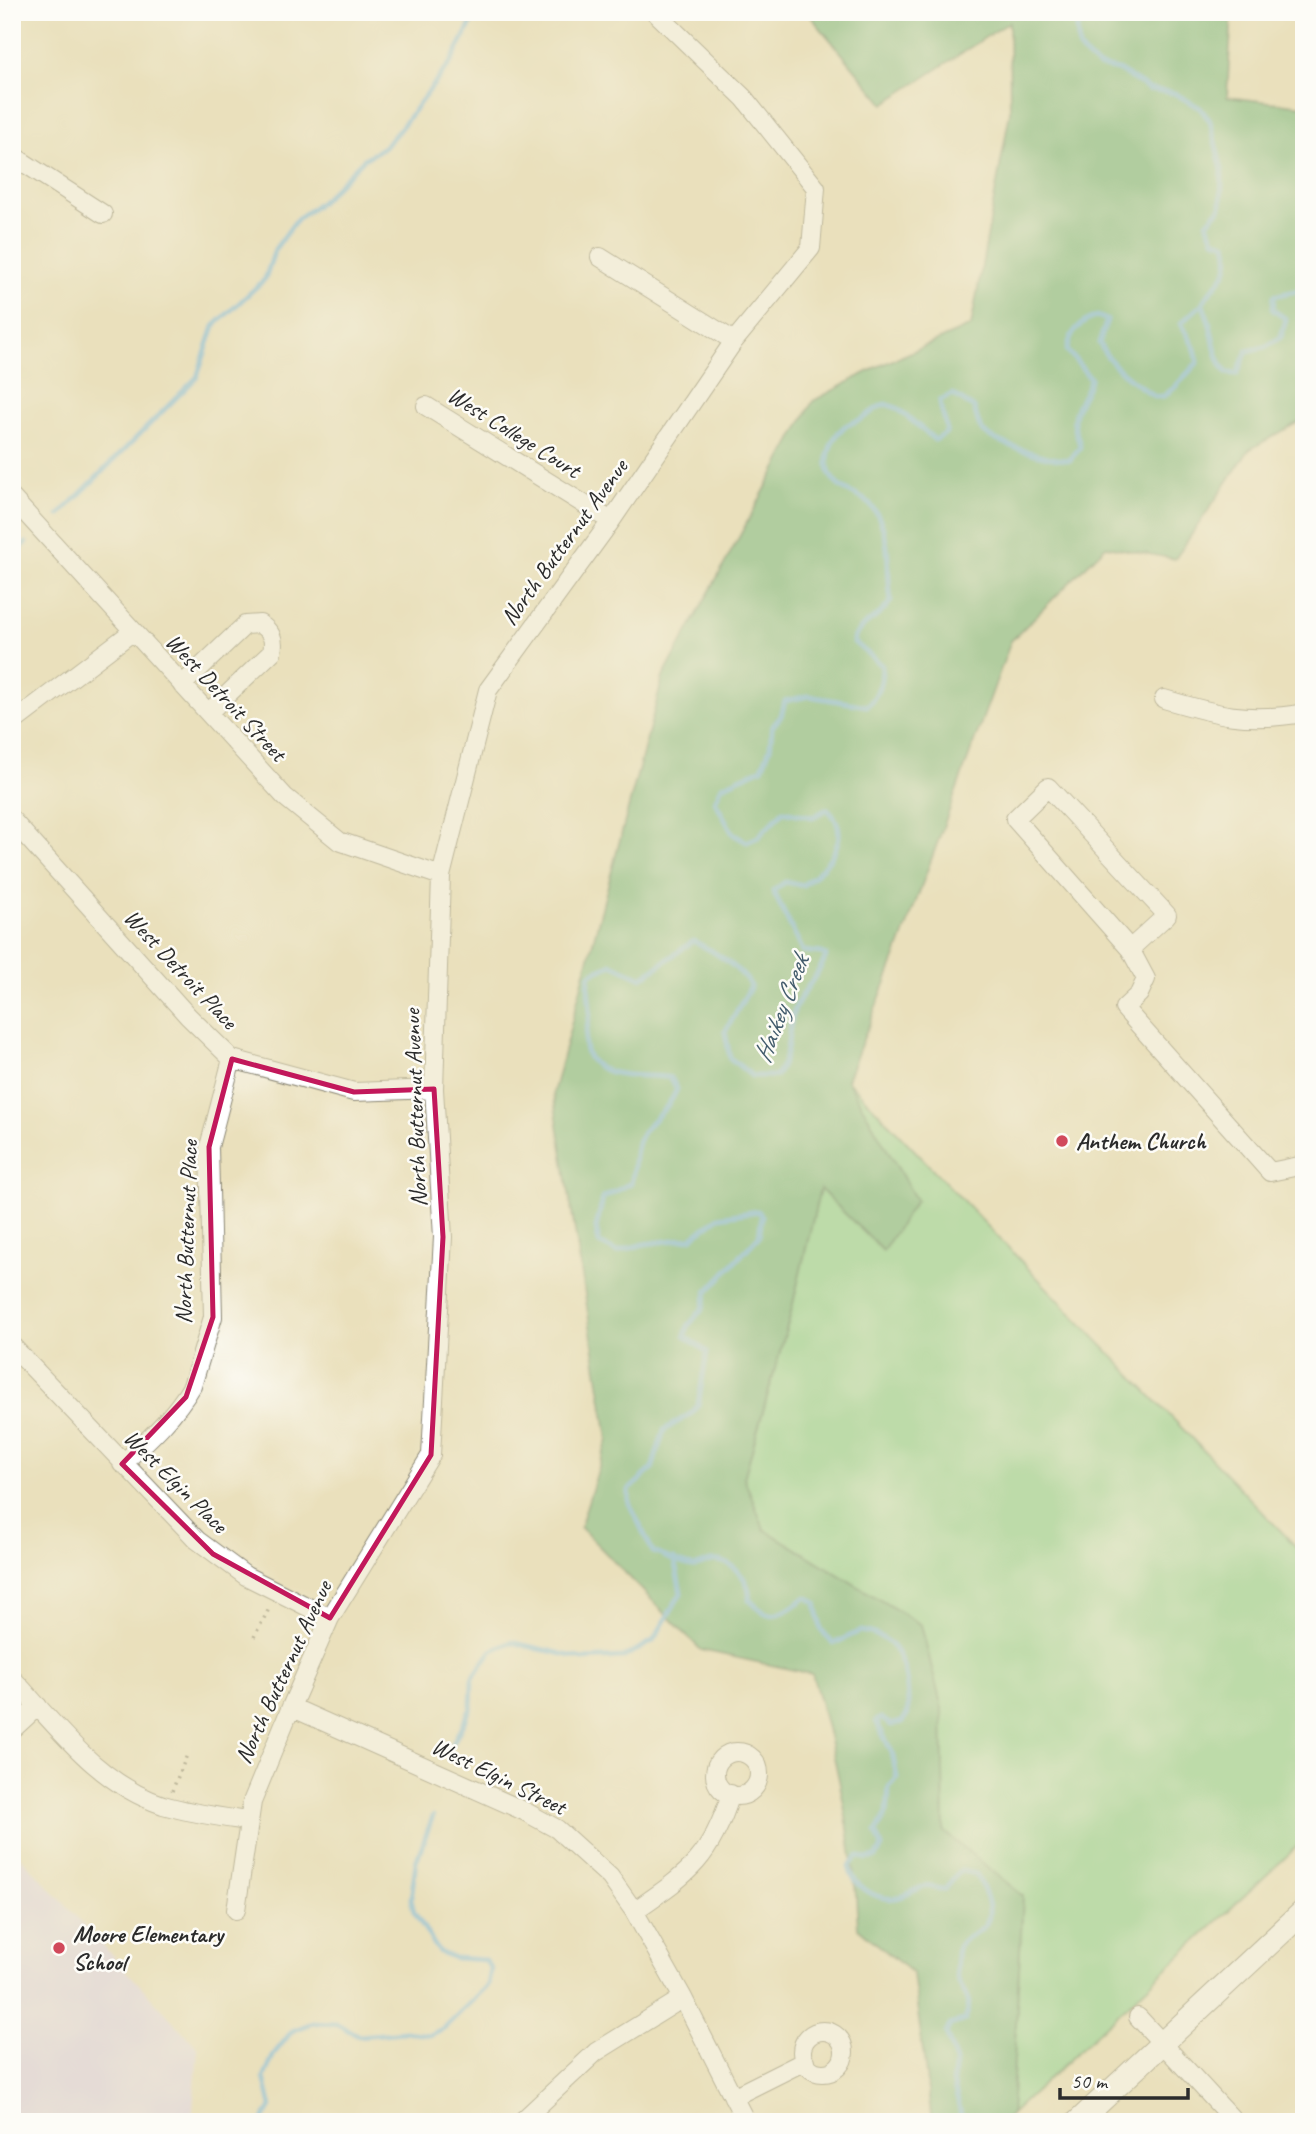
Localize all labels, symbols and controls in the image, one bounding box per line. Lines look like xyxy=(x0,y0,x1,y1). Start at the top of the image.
street label: West College Court xyxy=(442,379,588,486)
street label: North Butternut Avenue xyxy=(494,451,636,631)
street label: West Detroit Street xyxy=(159,627,294,769)
street label: West Detroit Place xyxy=(118,903,246,1037)
water label: Haikey Creek xyxy=(746,947,818,1067)
street label: North Butternut Avenue xyxy=(396,1006,433,1208)
place label: Anthem Church xyxy=(1076,1126,1206,1156)
marker: Anthem Church xyxy=(1054,1133,1070,1149)
street label: North Butternut Place xyxy=(168,1137,204,1324)
street label: West Elgin Place xyxy=(118,1423,236,1541)
street label: North Butternut Avenue xyxy=(228,1574,339,1768)
street label: West Elgin Street xyxy=(427,1731,573,1822)
place label: Moore Elementary School xyxy=(73,1919,226,1977)
marker: Moore Elementary School xyxy=(51,1940,67,1956)
scale bar xyxy=(1060,2057,1188,2101)
text: 50 m xyxy=(1071,2068,1109,2094)

